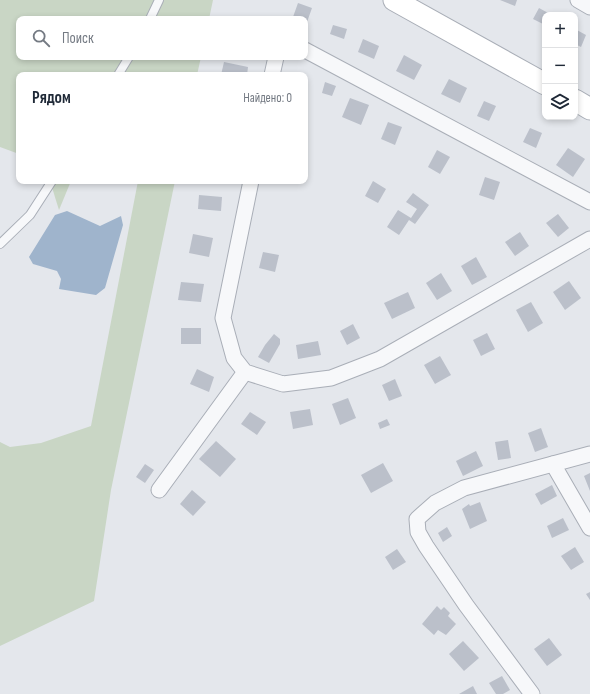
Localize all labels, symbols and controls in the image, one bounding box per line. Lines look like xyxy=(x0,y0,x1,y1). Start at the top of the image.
map controls xyxy=(542,12,578,120)
button: + xyxy=(542,12,578,48)
search box xyxy=(16,16,308,60)
icon: search xyxy=(30,27,52,49)
text: Поиск xyxy=(62,29,94,48)
button: − xyxy=(542,48,578,84)
button: layers xyxy=(542,84,578,120)
text: Рядом xyxy=(32,88,71,108)
text: Найдено: 0 xyxy=(243,90,292,106)

